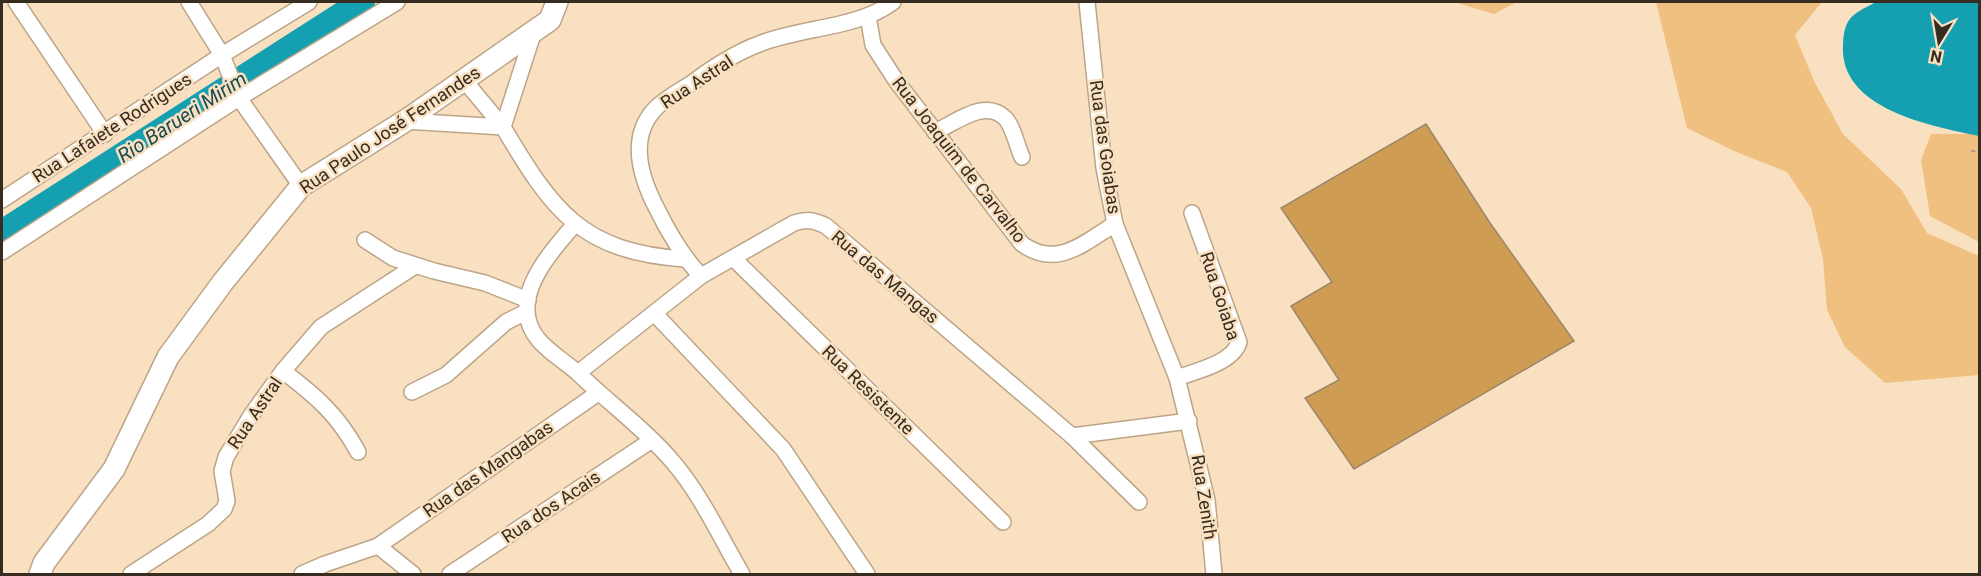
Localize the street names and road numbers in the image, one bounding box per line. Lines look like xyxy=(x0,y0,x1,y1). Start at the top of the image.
street label: Rua Astral xyxy=(657,50,737,113)
street label: Rua Paulo José Fernandes xyxy=(296,61,484,198)
street label: Rua Lafaiete Rodrigues xyxy=(28,68,195,187)
street label: Rua Joaquim de Carvalho xyxy=(888,72,1031,247)
street label: Rua das Goiabas xyxy=(1086,79,1125,215)
street label: Rua das Mangas xyxy=(827,226,943,328)
street label: Rua Goiaba xyxy=(1196,249,1245,343)
street label: Rua Resistente xyxy=(818,341,919,439)
street label: Rua Astral xyxy=(223,373,286,453)
street label: Rua das Mangabas xyxy=(419,416,557,521)
street label: Rua Zenith xyxy=(1187,453,1222,541)
street label: Rua dos Acais xyxy=(498,466,604,547)

